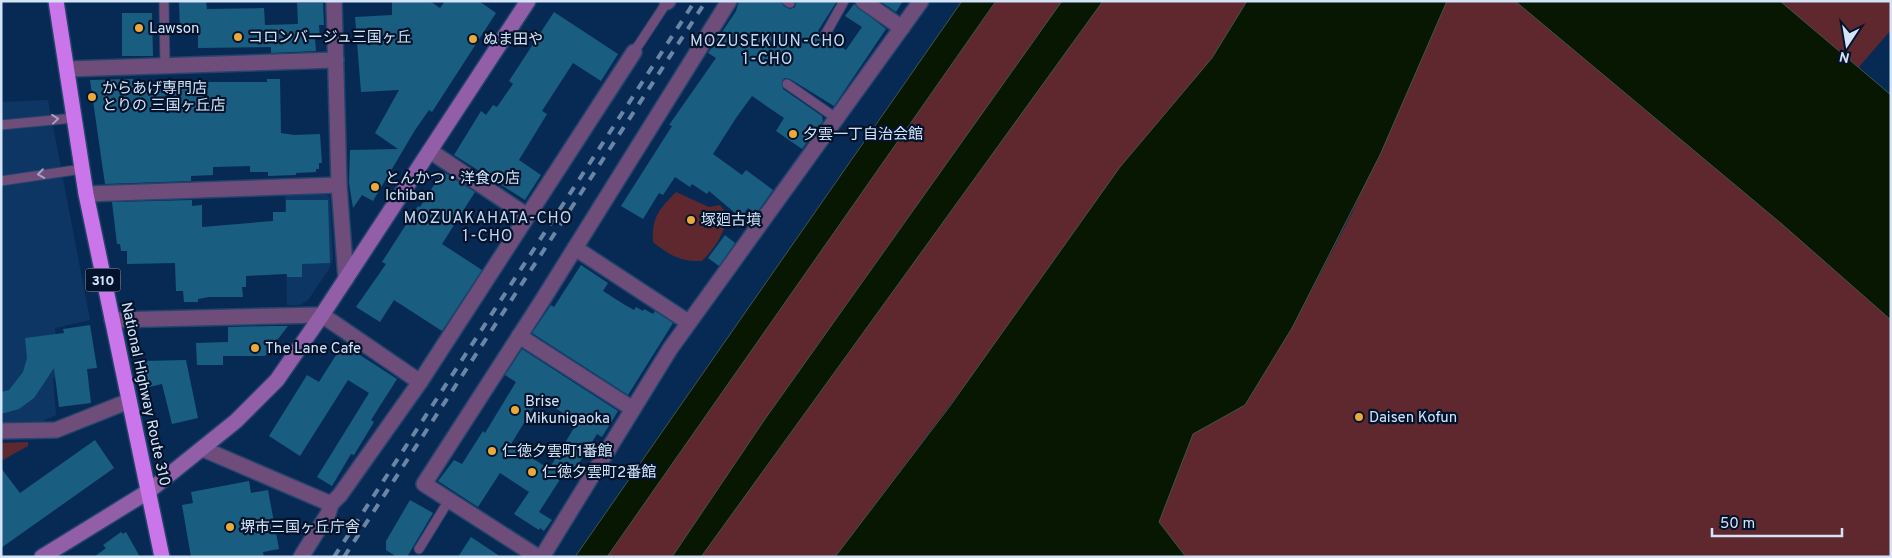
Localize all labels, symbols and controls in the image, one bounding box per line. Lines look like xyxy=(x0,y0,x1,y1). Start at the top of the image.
place label: Lawson xyxy=(149,20,199,39)
north arrow xyxy=(1822,20,1872,70)
marker: Lawson xyxy=(133,22,145,34)
place label: コロンバージュ三国ヶ丘 xyxy=(248,29,412,48)
marker: コロンバージュ三国ヶ丘 xyxy=(232,31,244,43)
place label: ぬま田や xyxy=(483,31,543,50)
district label: MOZUSEKIUN-CHO 1-CHO xyxy=(690,32,846,70)
marker: ぬま田や xyxy=(467,33,479,45)
text: N xyxy=(1838,47,1851,66)
place label: からあげ専門店 とりの 三国ヶ丘店 xyxy=(102,80,226,116)
marker: からあげ専門店 とりの 三国ヶ丘店 xyxy=(86,91,98,103)
one-way arrow xyxy=(51,114,59,125)
place label: 夕雲一丁自治会館 xyxy=(803,126,923,145)
marker: 夕雲一丁自治会館 xyxy=(787,128,799,140)
one-way arrow xyxy=(37,168,45,179)
place label: とんかつ・洋食の店 Ichiban xyxy=(385,170,520,206)
marker: とんかつ・洋食の店 Ichiban xyxy=(369,181,381,193)
district label: MOZUAKAHATA-CHO 1-CHO xyxy=(404,209,572,247)
place label: 塚廻古墳 xyxy=(701,212,761,231)
marker: 塚廻古墳 xyxy=(685,214,697,226)
road number: 310 xyxy=(86,268,120,292)
street label: National Highway Route 310 xyxy=(116,300,173,488)
place label: The Lane Cafe xyxy=(265,340,361,359)
marker: The Lane Cafe xyxy=(249,342,261,354)
place label: Brise Mikunigaoka xyxy=(525,393,610,429)
marker: Brise Mikunigaoka xyxy=(509,404,521,416)
place label: Daisen Kofun xyxy=(1369,409,1457,428)
marker: Daisen Kofun xyxy=(1353,411,1365,423)
place label: 仁徳夕雲町1番館 xyxy=(502,443,613,462)
marker: 仁徳夕雲町1番館 xyxy=(486,445,498,457)
place label: 仁徳夕雲町2番館 xyxy=(542,464,656,483)
marker: 仁徳夕雲町2番館 xyxy=(526,466,538,478)
scale bar xyxy=(1712,506,1842,538)
text: 50 m xyxy=(1720,515,1755,534)
place label: 堺市三国ヶ丘庁舎 xyxy=(240,519,360,538)
marker: 堺市三国ヶ丘庁舎 xyxy=(224,521,236,533)

